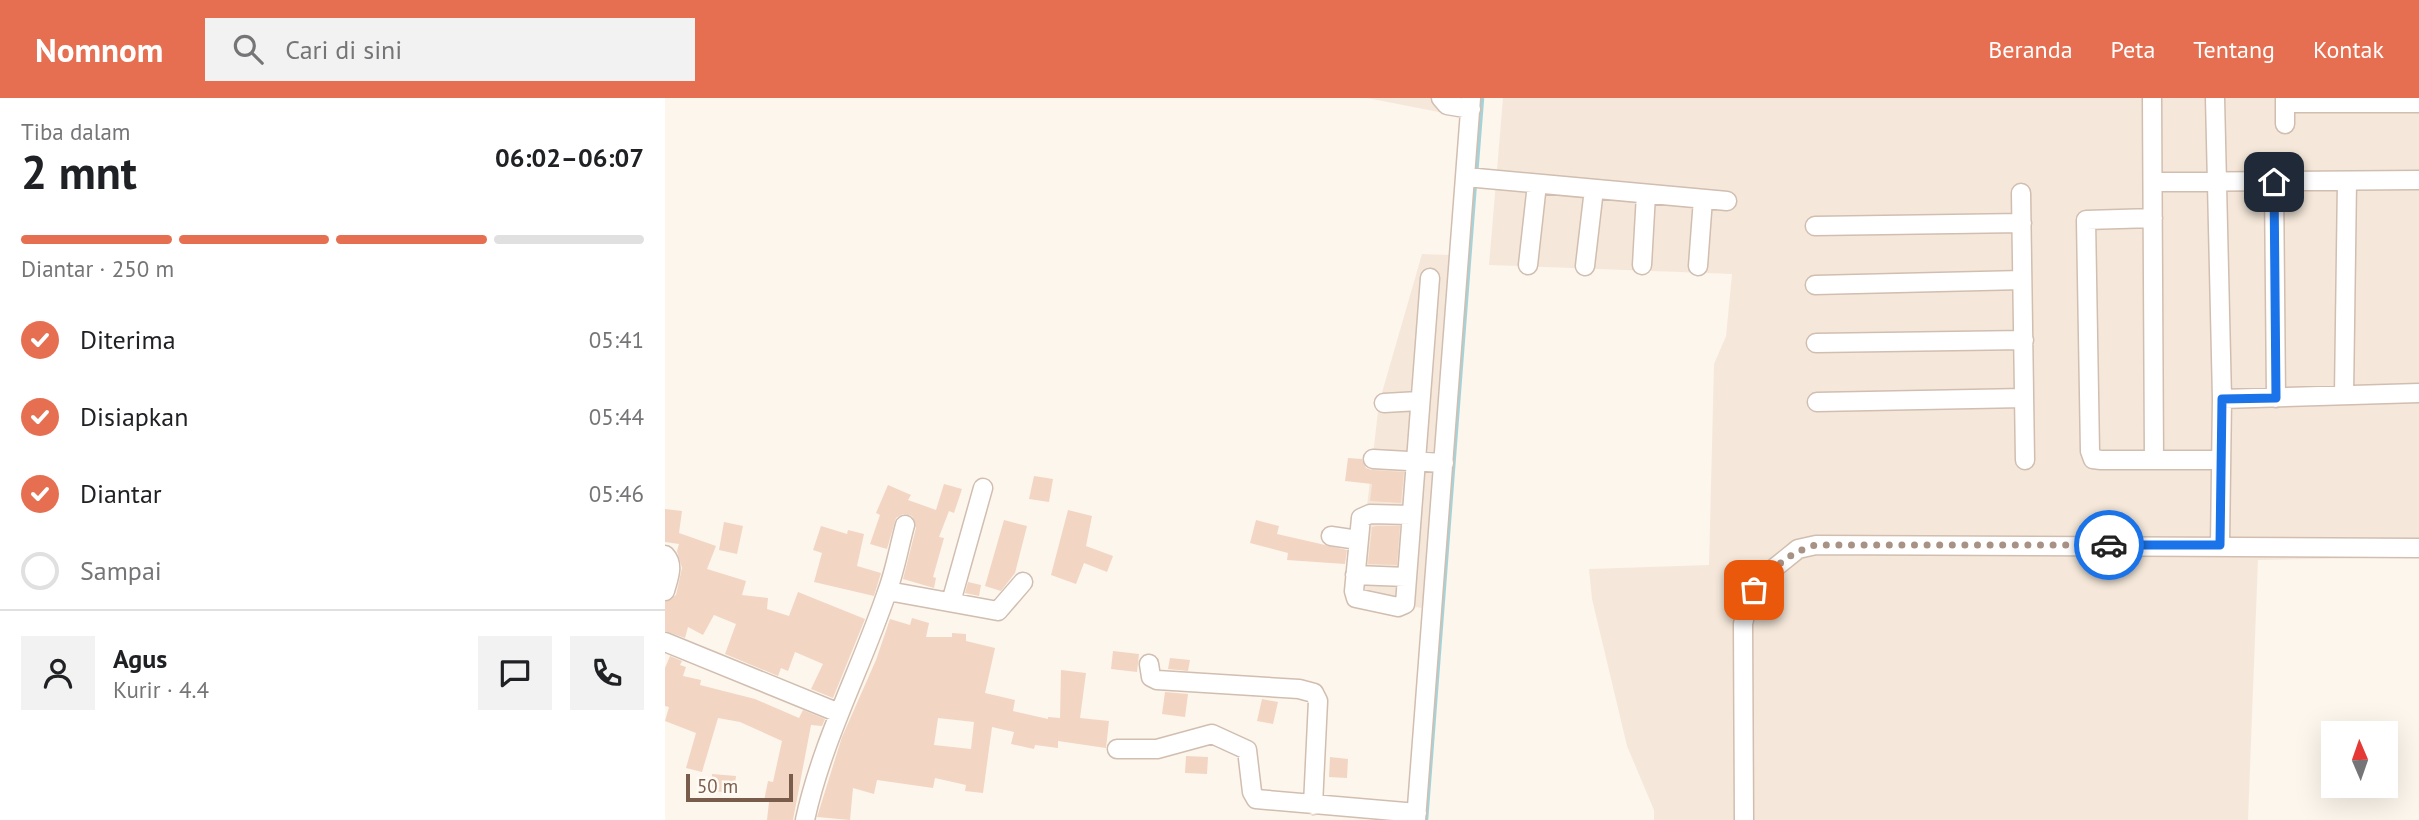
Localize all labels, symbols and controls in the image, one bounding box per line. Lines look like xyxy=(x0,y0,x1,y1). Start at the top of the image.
search box xyxy=(205,18,695,81)
text: Nomnom xyxy=(35,28,163,71)
icon: search xyxy=(229,30,267,68)
text: Cari di sini xyxy=(285,33,402,66)
text: Beranda xyxy=(1988,34,2073,65)
text: Peta xyxy=(2111,34,2155,65)
text: Tentang xyxy=(2193,34,2275,65)
text: Kontak xyxy=(2313,34,2384,65)
text: Tiba dalam xyxy=(21,117,130,146)
text: 06:02–06:07 xyxy=(495,141,644,174)
text: 2 mnt xyxy=(21,142,137,202)
pin xyxy=(2244,152,2304,212)
icon: home xyxy=(2255,163,2293,201)
text: Diantar · 250 m xyxy=(21,254,174,283)
icon: check xyxy=(21,321,59,359)
text: Diterima xyxy=(80,323,176,356)
text: 05:41 xyxy=(589,325,644,354)
icon: check xyxy=(21,398,59,436)
text: Disiapkan xyxy=(80,400,188,433)
text: 05:44 xyxy=(589,402,644,431)
icon: check xyxy=(21,475,59,513)
text: Diantar xyxy=(80,477,162,510)
text: 05:46 xyxy=(589,479,644,508)
courier xyxy=(2074,510,2144,580)
icon: car xyxy=(2090,526,2128,564)
text: Sampai xyxy=(80,554,162,587)
pin xyxy=(1724,560,1784,620)
icon: bag xyxy=(1735,571,1773,609)
button: person xyxy=(21,636,95,710)
button: chat xyxy=(478,636,552,710)
button: phone xyxy=(570,636,644,710)
text: Agus xyxy=(113,642,167,675)
text: Kurir · 4.4 xyxy=(113,675,209,704)
north arrow xyxy=(2321,721,2397,798)
map controls xyxy=(2321,721,2398,798)
scale bar xyxy=(686,771,793,803)
text: 50 m xyxy=(697,774,738,798)

